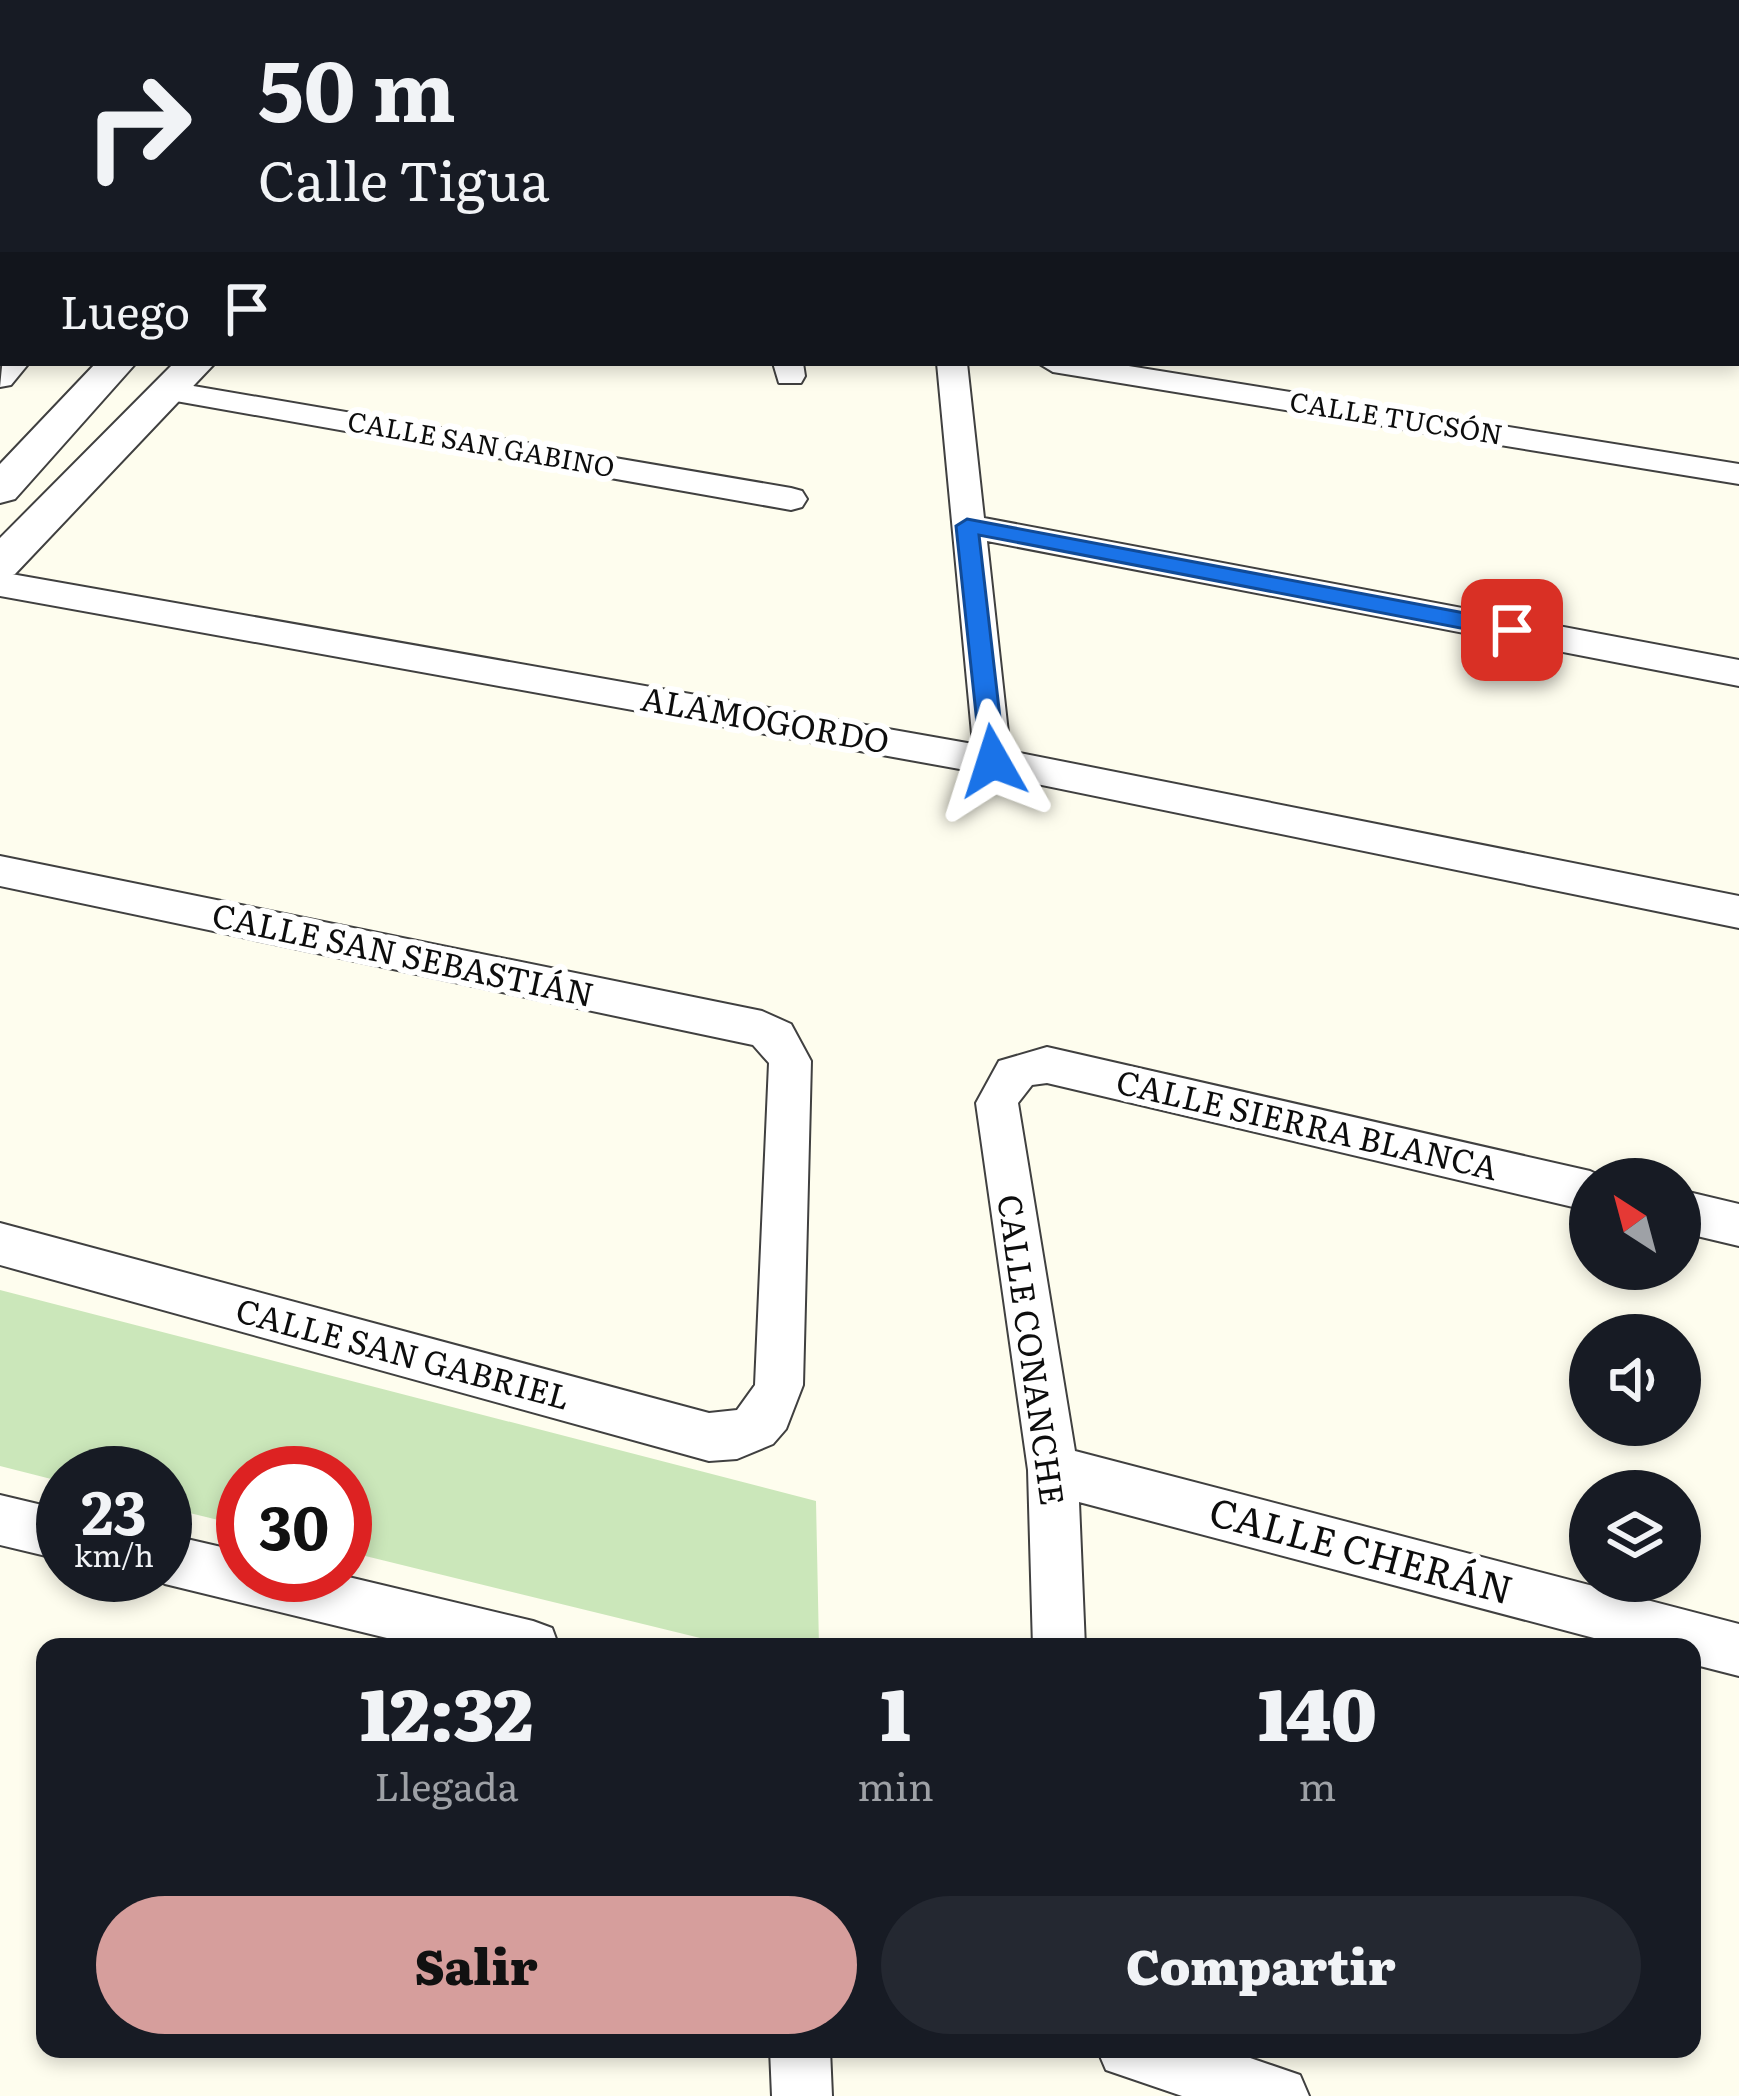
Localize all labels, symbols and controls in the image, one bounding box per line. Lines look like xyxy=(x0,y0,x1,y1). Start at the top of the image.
text: 50 m xyxy=(258,23,456,148)
icon: right xyxy=(60,48,216,204)
text: Calle Tigua xyxy=(258,137,550,218)
text: Luego xyxy=(60,276,190,343)
icon: arrive xyxy=(214,276,280,342)
street label: CALLE TUCSÓN xyxy=(1287,379,1506,453)
street label: CALLE SAN GABINO xyxy=(345,399,618,485)
pin xyxy=(1461,579,1563,681)
icon: arrive xyxy=(1479,597,1545,663)
street label: ALAMOGORDO xyxy=(638,672,893,763)
position arrow xyxy=(930,698,1056,824)
street label: CALLE SAN SEBASTIÁN xyxy=(208,888,599,1017)
street label: CALLE SIERRA BLANCA xyxy=(1112,1055,1503,1190)
north arrow xyxy=(1569,1158,1701,1290)
map controls xyxy=(1569,1158,1701,1602)
street label: CALLE CONANCHE xyxy=(987,1191,1080,1508)
street label: CALLE SAN GABRIEL xyxy=(231,1283,576,1420)
button: sound xyxy=(1569,1314,1701,1446)
speed limit sign: 30 xyxy=(216,1446,372,1602)
text: 23 xyxy=(81,1464,147,1553)
button: layers xyxy=(1569,1470,1701,1602)
street label: CALLE CHERÁN xyxy=(1204,1480,1520,1616)
text: km/h xyxy=(74,1532,154,1576)
text: 12:32 xyxy=(360,1656,533,1763)
text: 1 xyxy=(881,1656,911,1763)
text: 140 xyxy=(1258,1656,1377,1763)
text: Llegada xyxy=(375,1755,519,1813)
text: min xyxy=(857,1755,934,1813)
text: m xyxy=(1299,1755,1336,1813)
button: Salir xyxy=(96,1896,857,2034)
button: Compartir xyxy=(881,1896,1641,2034)

